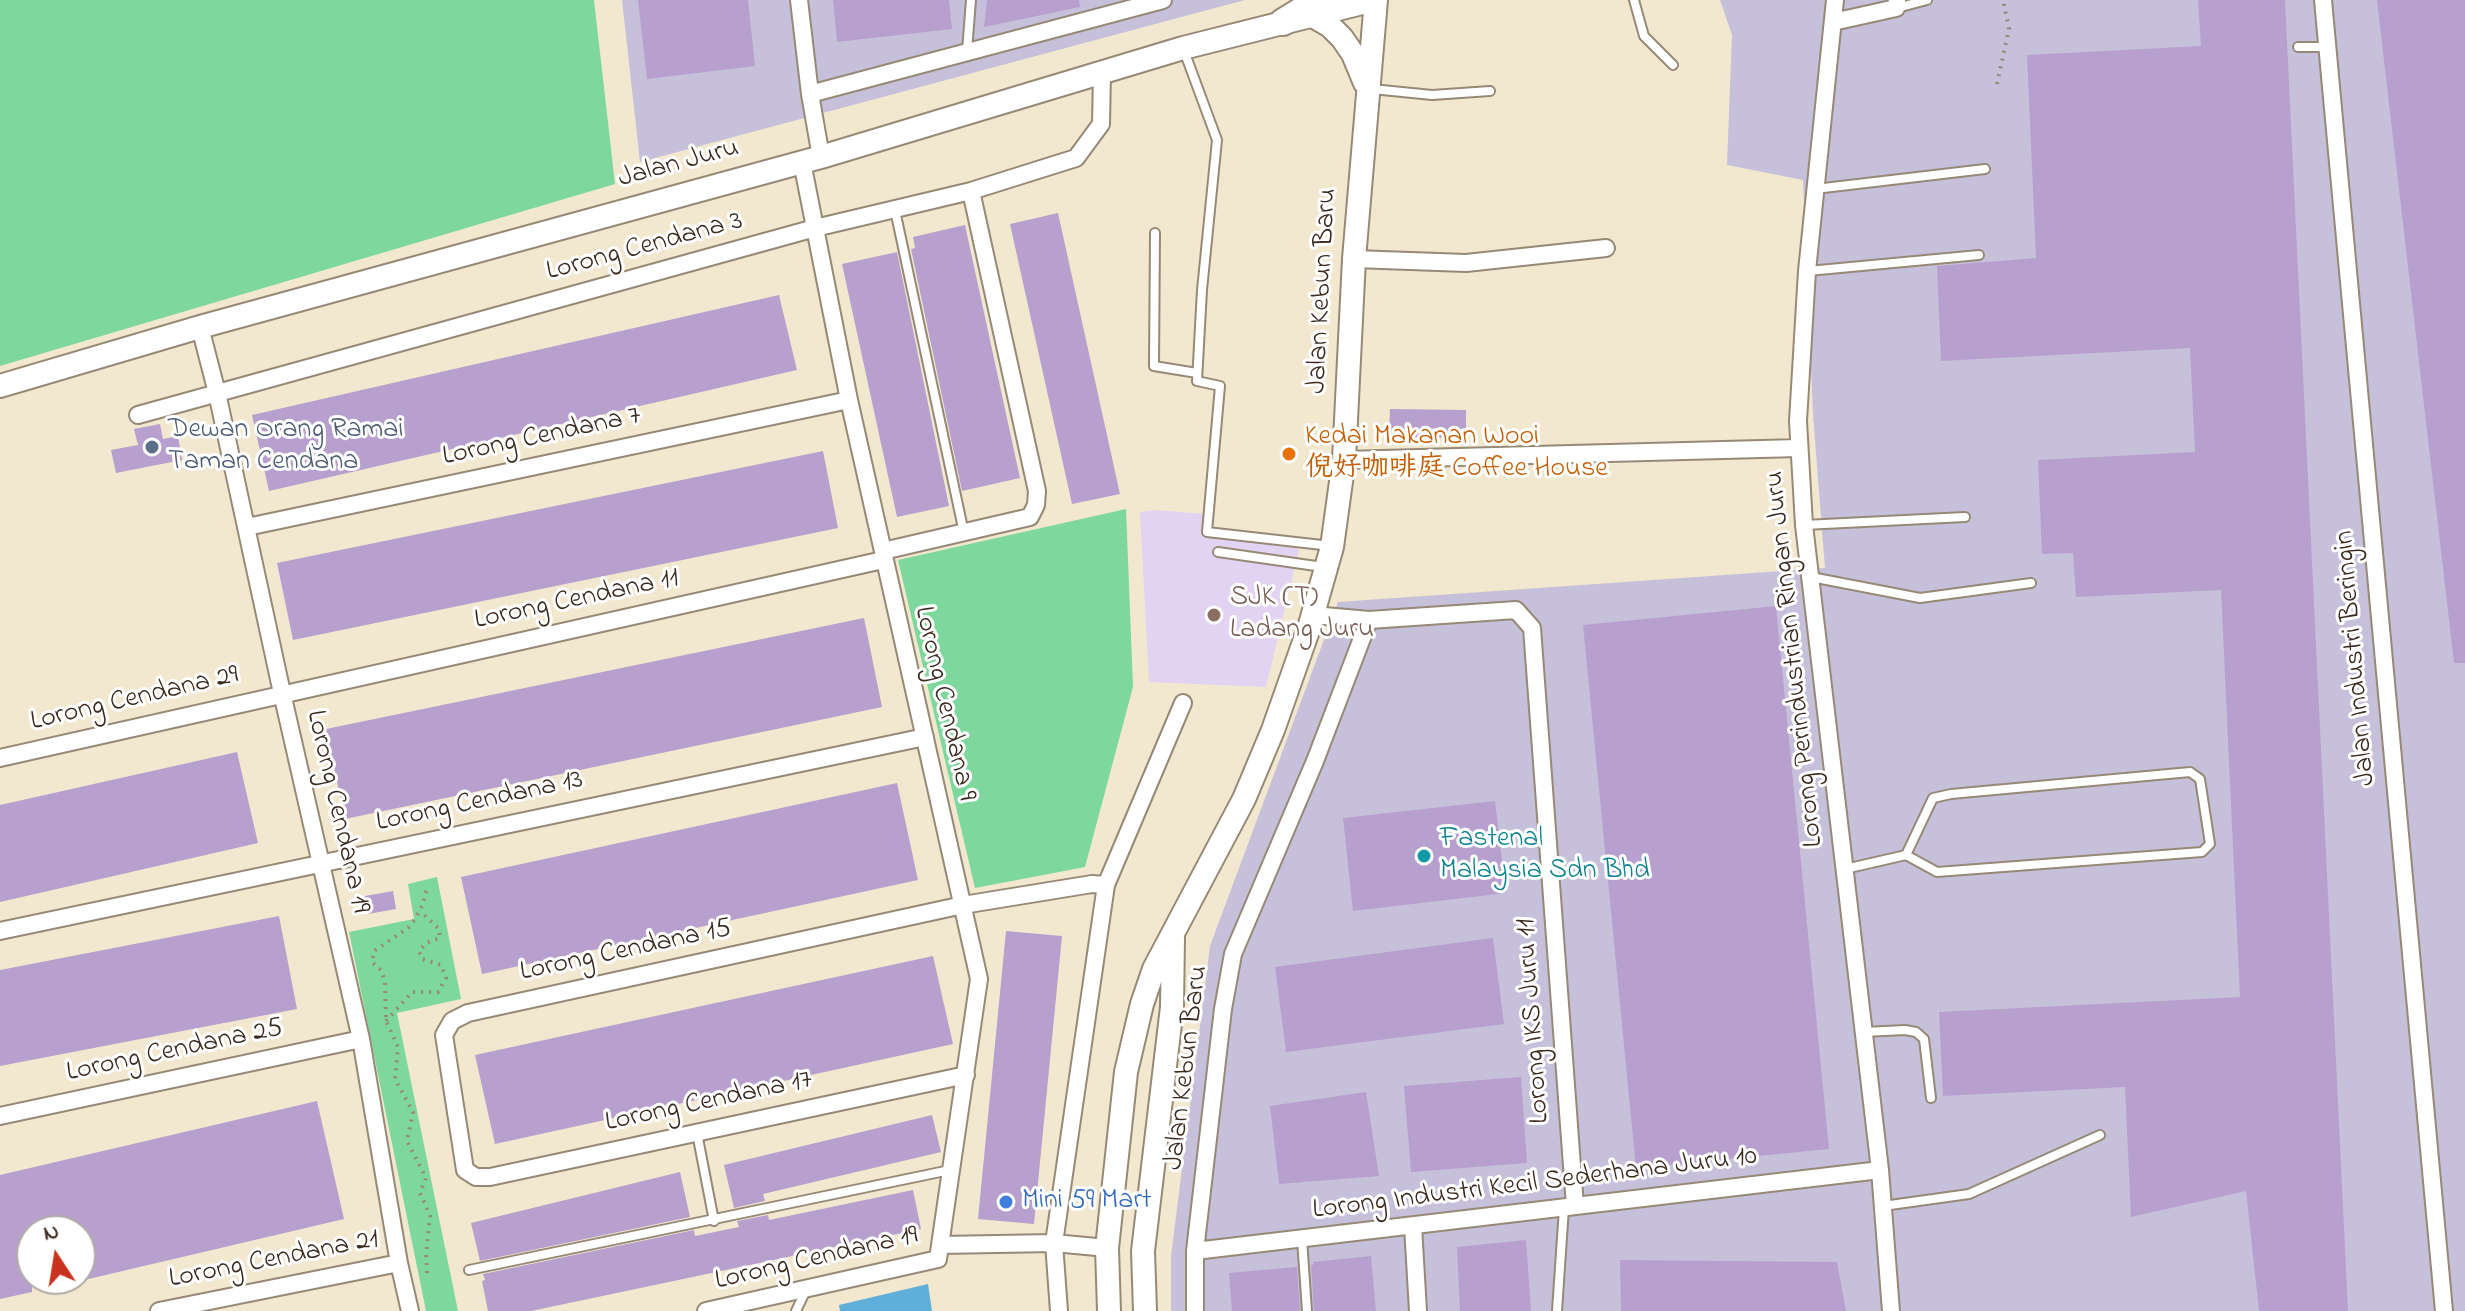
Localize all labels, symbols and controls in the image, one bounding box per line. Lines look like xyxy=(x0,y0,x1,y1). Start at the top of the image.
street label: Jalan Juru xyxy=(615,133,743,197)
street label: Jalan Kebun Baru xyxy=(1302,187,1346,395)
street label: Lorong Cendana 3 xyxy=(543,206,747,290)
street label: Lorong Cendana 7 xyxy=(440,401,644,475)
place label: Dewan Orang Ramai Taman Cendana xyxy=(168,414,403,480)
place label: Kedai Makanan Wooi 倪好咖啡庭 Coffee House xyxy=(1305,421,1608,487)
marker: Dewan Orang Ramai Taman Cendana xyxy=(143,438,161,456)
marker: Kedai Makanan Wooi 倪好咖啡庭 Coffee House xyxy=(1280,445,1298,463)
street label: Lorong Perindustrian Ringan Juru xyxy=(1760,469,1832,849)
street label: Jalan Industri Beringin xyxy=(2329,529,2385,787)
street label: Lorong Cendana 11 xyxy=(472,563,682,639)
place label: SJK (T) Ladang Juru xyxy=(1230,582,1374,648)
street label: Lorong Cendana 9 xyxy=(904,604,982,804)
marker: SJK (T) Ladang Juru xyxy=(1205,606,1223,624)
street label: Lorong Cendana 29 xyxy=(28,660,242,740)
street label: Lorong Cendana 19 xyxy=(296,707,376,917)
street label: Lorong Cendana 13 xyxy=(374,765,586,841)
place label: Fastenal Malaysia Sdn Bhd xyxy=(1440,823,1650,889)
marker: Fastenal Malaysia Sdn Bhd xyxy=(1415,847,1433,865)
street label: Lorong Cendana 15 xyxy=(517,913,735,991)
street label: Lorong IKS Juru 11 xyxy=(1511,917,1559,1125)
street label: Jalan Kebun Baru xyxy=(1159,964,1217,1172)
street label: Lorong Cendana 25 xyxy=(64,1013,286,1091)
street label: Lorong Cendana 17 xyxy=(603,1065,815,1141)
street label: Lorong Industri Kecil Sederhana Juru 10 xyxy=(1311,1141,1759,1229)
place label: Mini 59 Mart xyxy=(1022,1185,1152,1219)
marker: Mini 59 Mart xyxy=(997,1193,1015,1211)
north arrow xyxy=(16,1215,96,1295)
text: N xyxy=(41,1216,62,1251)
street label: Lorong Cendana 19 xyxy=(712,1220,922,1300)
street label: Lorong Cendana 21 xyxy=(166,1224,382,1298)

